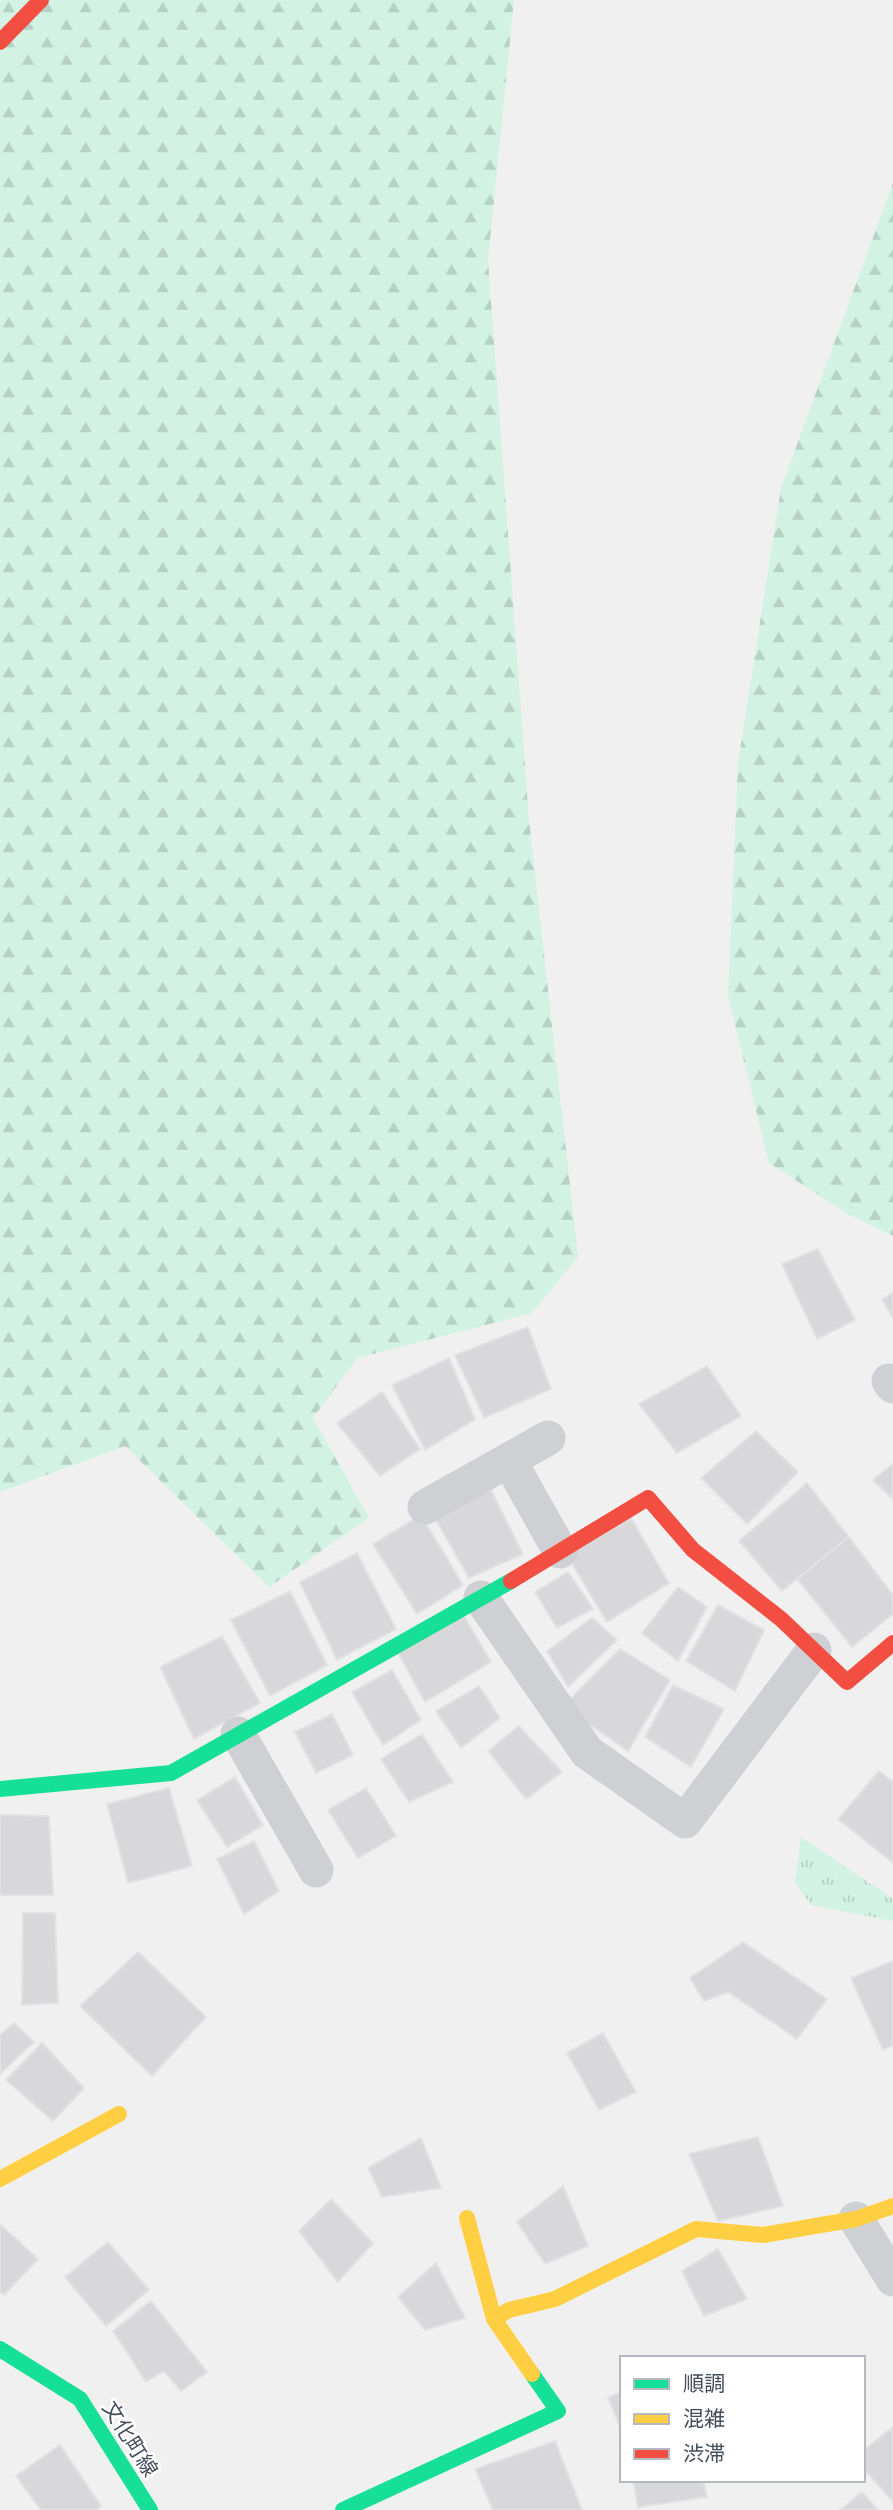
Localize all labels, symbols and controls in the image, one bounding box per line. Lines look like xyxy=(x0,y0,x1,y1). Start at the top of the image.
legend xyxy=(620,2356,865,2482)
text: 順調 xyxy=(683,2372,725,2395)
street label: 文化町線 xyxy=(98,2397,162,2480)
text: 混雑 xyxy=(683,2407,725,2430)
text: 渋滞 xyxy=(683,2442,725,2465)

